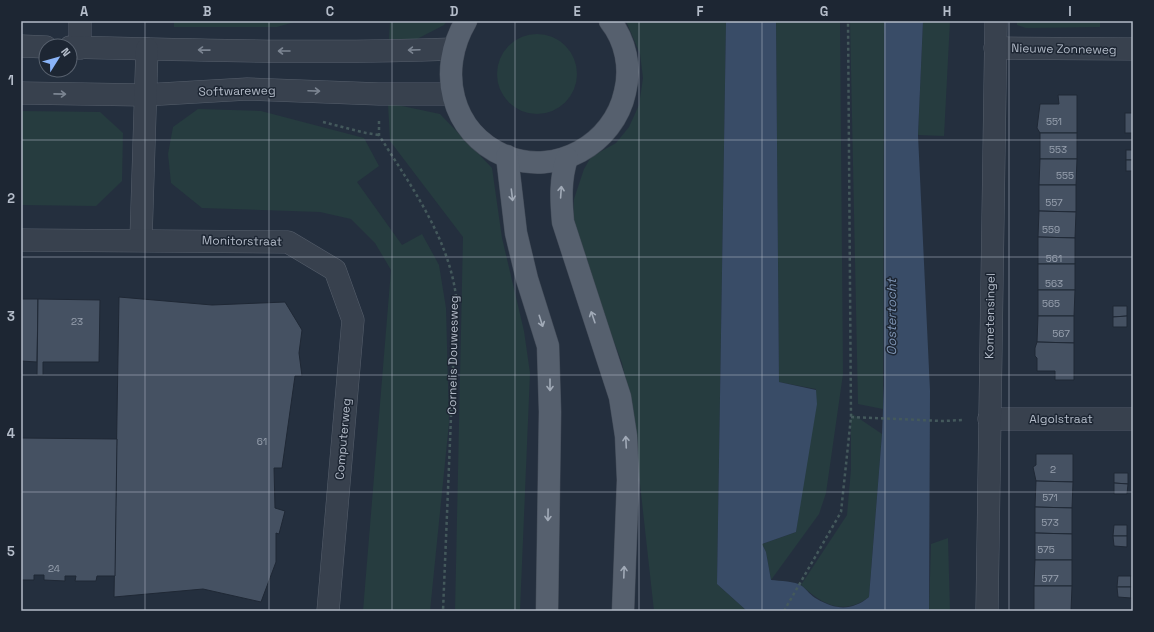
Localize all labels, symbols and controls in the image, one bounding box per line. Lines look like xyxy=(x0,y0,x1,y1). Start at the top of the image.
text: A xyxy=(80,3,89,20)
text: B xyxy=(203,3,212,20)
text: C xyxy=(326,3,334,20)
text: D xyxy=(450,3,459,20)
text: E xyxy=(573,3,581,20)
text: F xyxy=(697,3,704,20)
text: G xyxy=(820,3,828,20)
text: H xyxy=(943,3,951,20)
text: I xyxy=(1068,3,1072,20)
north arrow xyxy=(38,38,78,78)
street label: Nieuwe Zonneweg xyxy=(1011,40,1117,58)
text: N xyxy=(58,45,74,59)
one-way arrow xyxy=(198,46,211,54)
one-way arrow xyxy=(278,47,291,55)
one-way arrow xyxy=(408,47,421,54)
text: 1 xyxy=(8,72,14,89)
street label: Softwareweg xyxy=(198,82,276,100)
one-way arrow xyxy=(307,88,320,95)
one-way arrow xyxy=(53,90,66,97)
house number: 551 xyxy=(1046,115,1062,128)
house number: 553 xyxy=(1049,143,1067,156)
house number: 555 xyxy=(1056,169,1074,182)
one-way arrow xyxy=(558,186,565,199)
one-way arrow xyxy=(508,188,515,201)
text: 2 xyxy=(7,190,15,207)
house number: 557 xyxy=(1045,196,1063,209)
house number: 559 xyxy=(1042,223,1060,236)
street label: Monitorstraat xyxy=(202,232,282,250)
house number: 561 xyxy=(1046,252,1062,265)
street label: Kometensingel xyxy=(981,273,999,359)
water label: Oostertocht xyxy=(883,277,900,356)
house number: 563 xyxy=(1045,277,1063,290)
street label: Cornelis Douwesweg xyxy=(444,295,462,415)
house number: 565 xyxy=(1042,297,1060,310)
text: 3 xyxy=(7,308,15,325)
one-way arrow xyxy=(589,311,596,324)
house number: 23 xyxy=(71,315,83,328)
one-way arrow xyxy=(537,315,545,327)
house number: 567 xyxy=(1052,327,1070,340)
one-way arrow xyxy=(546,378,554,391)
street label: Computerweg xyxy=(331,398,355,480)
street label: Algolstraat xyxy=(1029,411,1093,427)
text: 4 xyxy=(7,425,15,442)
house number: 61 xyxy=(257,435,267,448)
one-way arrow xyxy=(622,436,630,449)
house number: 2 xyxy=(1050,463,1056,476)
house number: 571 xyxy=(1042,491,1058,504)
one-way arrow xyxy=(545,508,552,521)
house number: 573 xyxy=(1041,516,1059,529)
text: 5 xyxy=(7,543,15,560)
house number: 575 xyxy=(1037,543,1055,556)
house number: 24 xyxy=(48,562,60,575)
one-way arrow xyxy=(621,566,628,579)
house number: 577 xyxy=(1041,572,1059,585)

